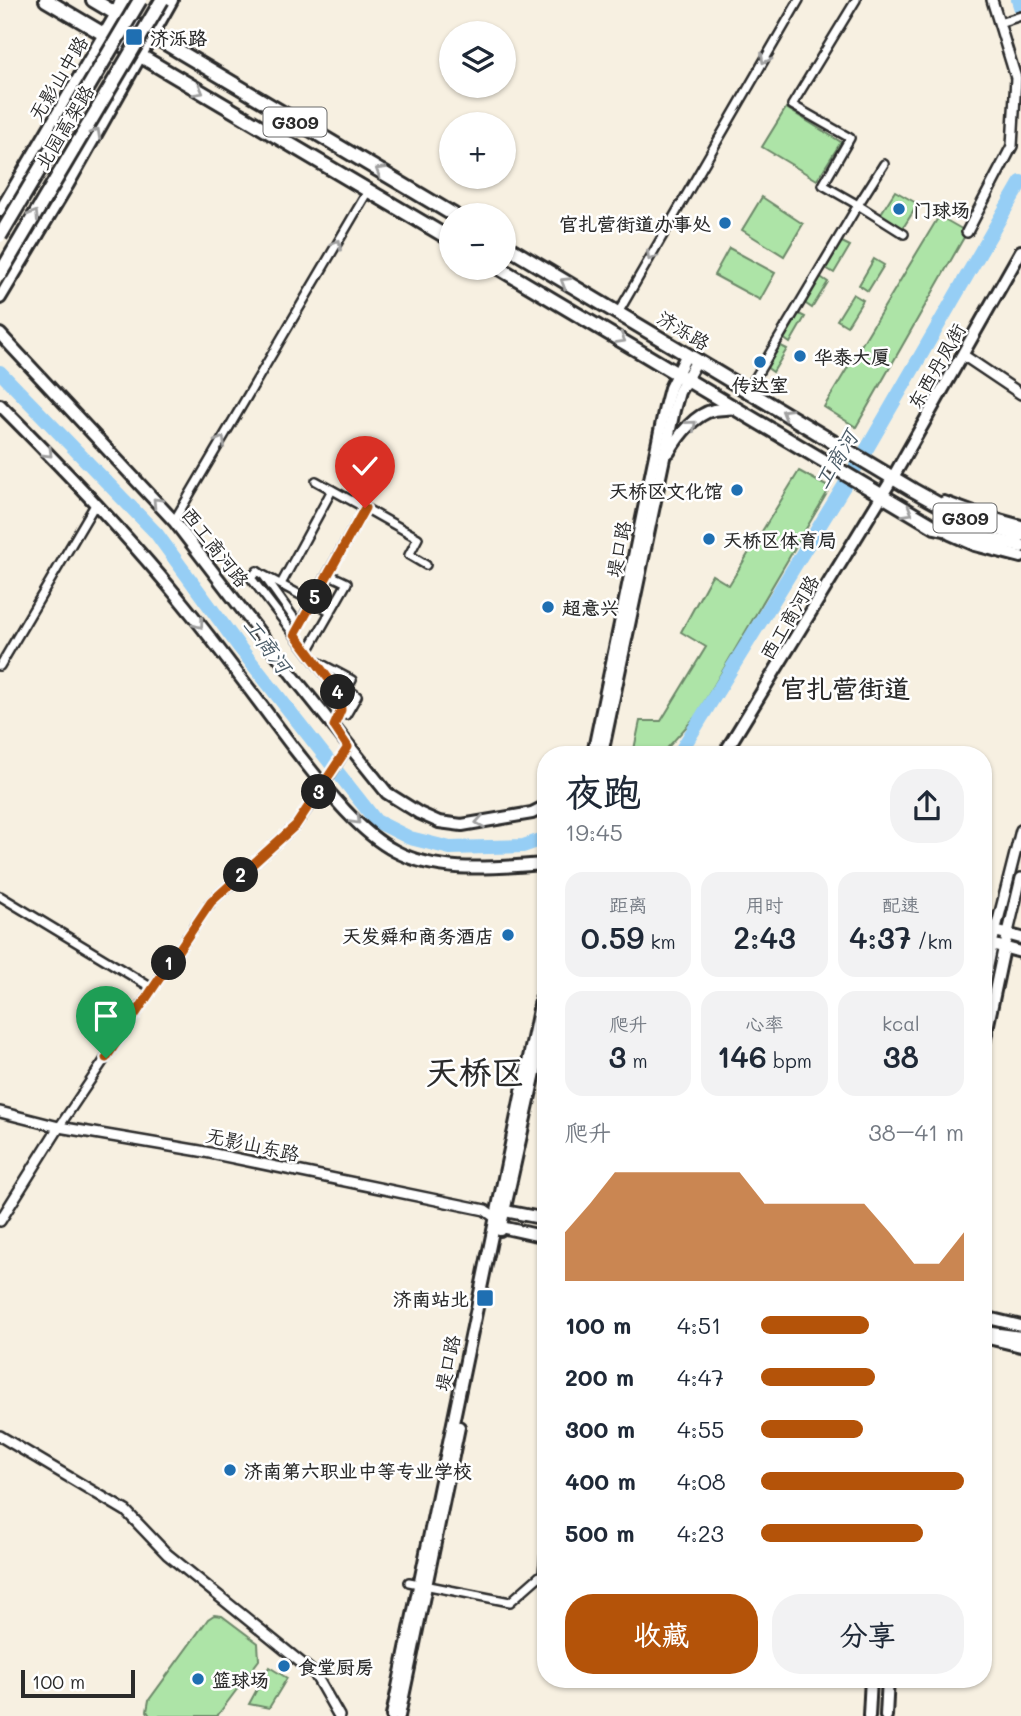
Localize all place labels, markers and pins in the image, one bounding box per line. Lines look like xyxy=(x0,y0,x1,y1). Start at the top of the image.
place label: 济泺路 xyxy=(150,25,207,50)
marker: 济泺路 xyxy=(124,27,144,47)
place label: 门球场 xyxy=(913,197,970,222)
marker: 门球场 xyxy=(891,201,907,217)
place label: 官扎营街道办事处 xyxy=(559,211,711,236)
marker: 官扎营街道办事处 xyxy=(717,215,733,231)
place label: 华泰大厦 xyxy=(814,344,890,369)
marker: 华泰大厦 xyxy=(792,348,808,364)
marker: 传达室 xyxy=(752,354,768,370)
place label: 传达室 xyxy=(731,372,789,397)
pin xyxy=(335,436,395,508)
place label: 天桥区文化馆 xyxy=(609,478,723,503)
marker: 天桥区文化馆 xyxy=(729,482,745,498)
place label: 天桥区体育局 xyxy=(723,527,837,552)
marker: 天桥区体育局 xyxy=(701,531,717,547)
pin: 5 xyxy=(298,580,332,614)
place label: 超意兴 xyxy=(562,595,619,620)
marker: 超意兴 xyxy=(540,599,556,615)
pin: 4 xyxy=(320,674,356,710)
pin: 3 xyxy=(302,774,336,810)
pin: 2 xyxy=(224,858,258,892)
place label: 天发舜和商务酒店 xyxy=(342,923,494,948)
marker: 天发舜和商务酒店 xyxy=(500,927,516,943)
pin: 1 xyxy=(152,946,186,981)
pin xyxy=(76,986,136,1058)
place label: 济南站北 xyxy=(393,1286,469,1311)
marker: 济南站北 xyxy=(475,1288,495,1308)
place label: 济南第六职业中等专业学校 xyxy=(244,1458,472,1483)
marker: 济南第六职业中等专业学校 xyxy=(222,1462,238,1478)
place label: 食堂厨房 xyxy=(298,1654,374,1679)
marker: 食堂厨房 xyxy=(276,1658,292,1674)
place label: 篮球场 xyxy=(212,1667,269,1692)
marker: 篮球场 xyxy=(190,1671,206,1687)

